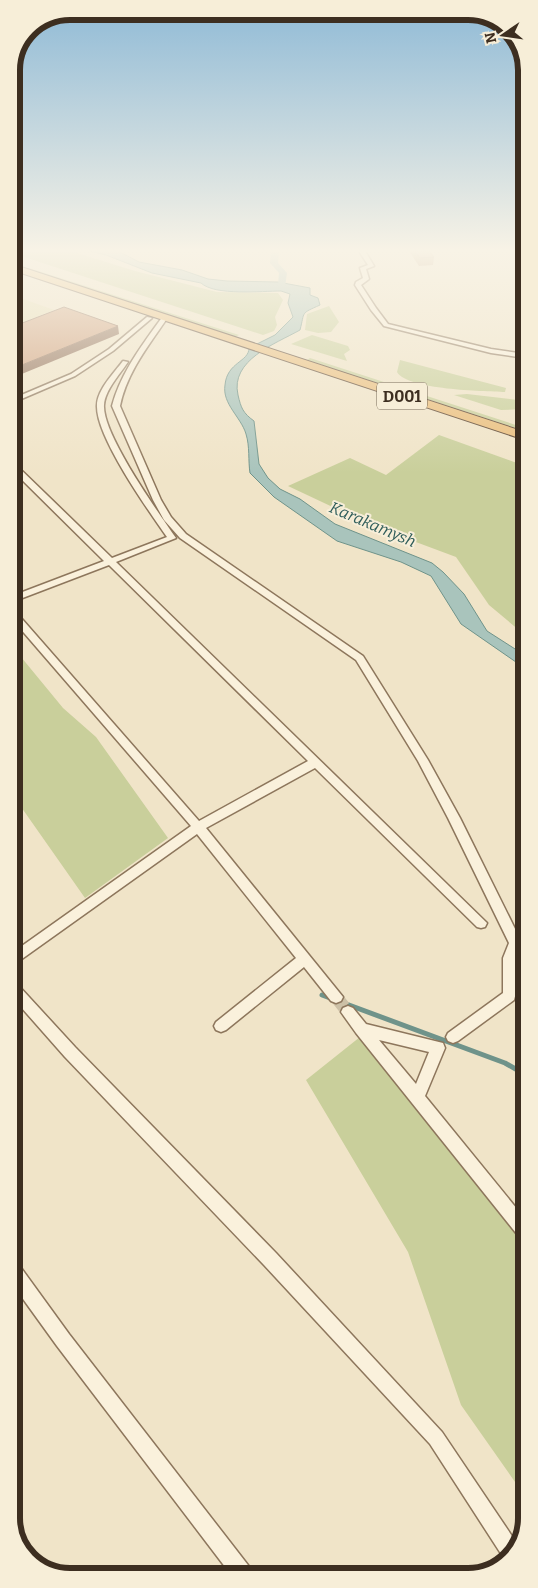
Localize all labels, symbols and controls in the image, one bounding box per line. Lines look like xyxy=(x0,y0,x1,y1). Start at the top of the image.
north arrow xyxy=(478,10,528,60)
text: N xyxy=(481,30,500,45)
road number: D001 xyxy=(377,382,427,410)
water label: Karakamysh xyxy=(327,498,419,551)

